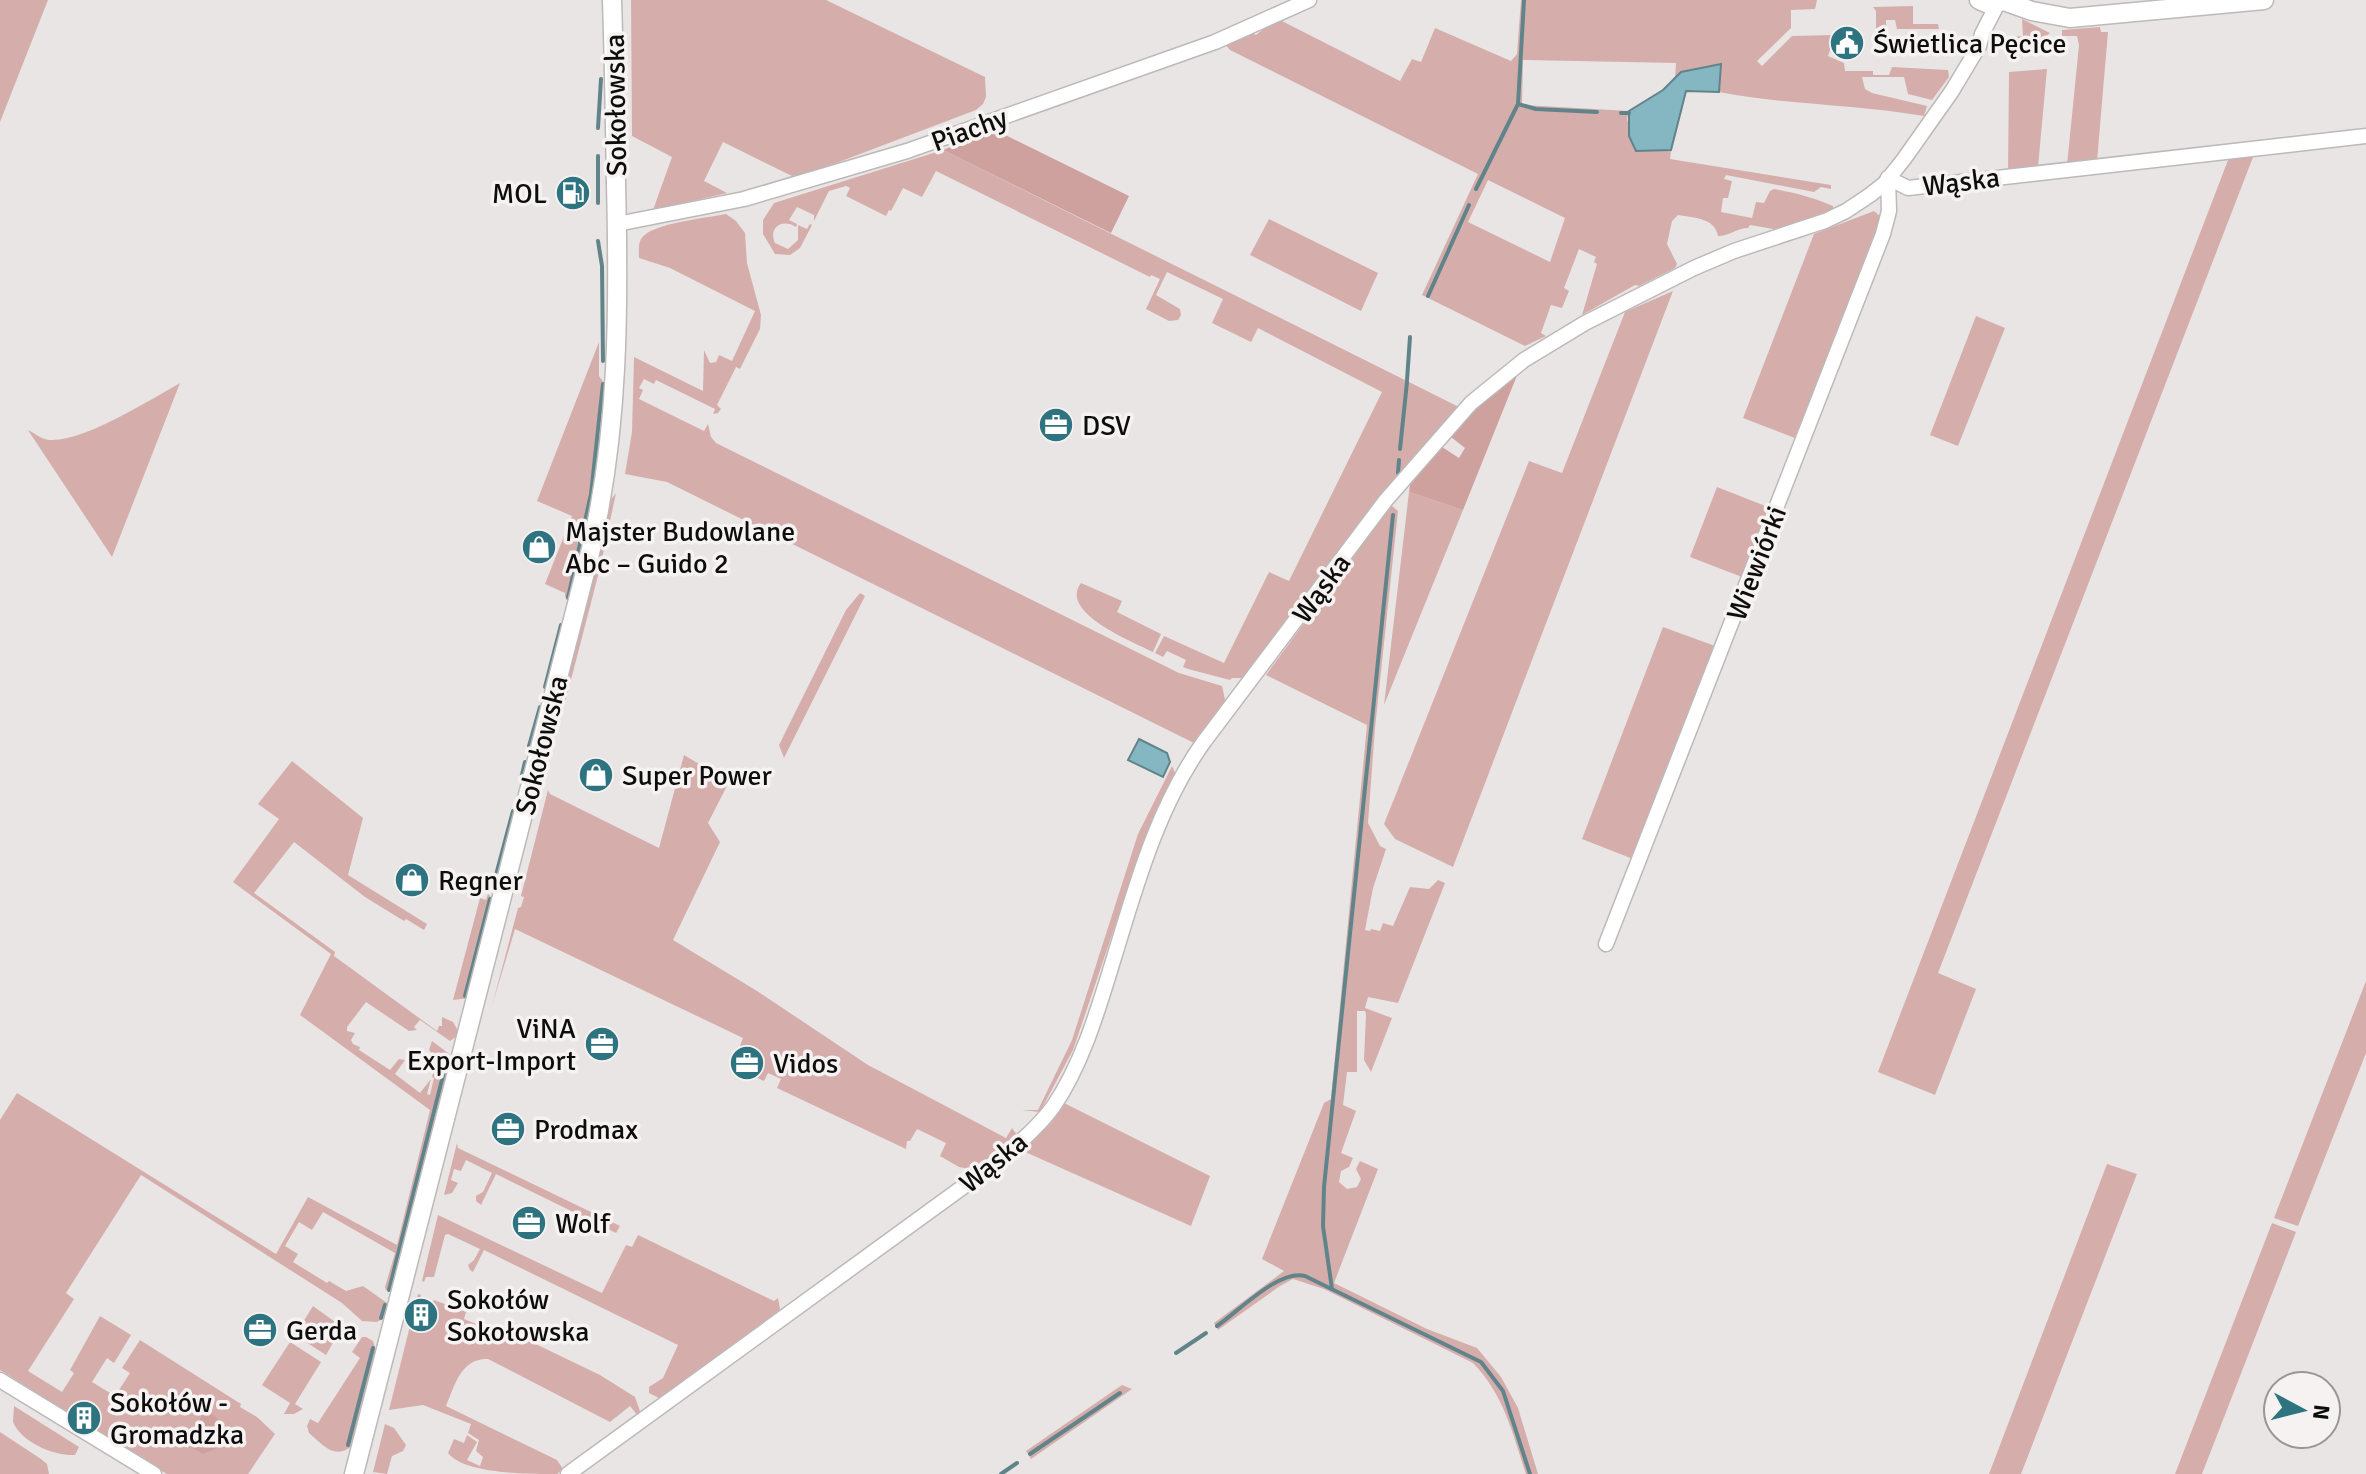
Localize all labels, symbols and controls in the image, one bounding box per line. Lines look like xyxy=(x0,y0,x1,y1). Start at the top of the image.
public building icon: Świetlica Pęcice xyxy=(1828,24,1866,62)
place label: Świetlica Pęcice xyxy=(1873,27,2067,61)
street label: Sokołowska xyxy=(598,33,634,177)
street label: Piachy xyxy=(927,101,1012,159)
street label: Wąska xyxy=(1921,160,2002,204)
fuel station icon: MOL xyxy=(554,174,592,212)
place label: MOL xyxy=(492,177,547,211)
office icon: DSV xyxy=(1037,406,1075,444)
place label: DSV xyxy=(1082,409,1131,443)
street label: Wiewiórki xyxy=(1720,501,1794,625)
place label: Majster Budowlane Abc – Guido 2 xyxy=(565,515,795,581)
shop icon: Majster Budowlane Abc – Guido 2 xyxy=(520,528,558,566)
street label: Wąska xyxy=(1285,547,1358,630)
street label: Sokołowska xyxy=(508,672,576,819)
shop icon: Super Power xyxy=(577,756,615,794)
place label: Super Power xyxy=(622,759,772,793)
shop icon: Regner xyxy=(393,861,431,899)
place label: Regner xyxy=(438,864,524,898)
place label: ViNA Export-Import xyxy=(407,1012,576,1078)
office icon: ViNA Export-Import xyxy=(583,1025,621,1063)
office icon: Vidos xyxy=(728,1044,766,1082)
place label: Vidos xyxy=(773,1047,838,1081)
office icon: Prodmax xyxy=(489,1110,527,1148)
place label: Prodmax xyxy=(534,1113,638,1147)
street label: Wąska xyxy=(953,1125,1034,1200)
office icon: Wolf xyxy=(510,1204,548,1242)
place label: Wolf xyxy=(555,1207,611,1241)
place label: Sokołów Sokołowska xyxy=(447,1283,590,1349)
building icon: Sokołów Sokołowska xyxy=(402,1296,440,1334)
office icon: Gerda xyxy=(241,1311,279,1349)
place label: Gerda xyxy=(286,1314,357,1348)
north arrow xyxy=(2262,1370,2342,1450)
place label: Sokołów - Gromadzka xyxy=(110,1386,244,1452)
building icon: Sokołów - Gromadzka xyxy=(65,1399,103,1437)
text: N xyxy=(2307,1403,2336,1422)

